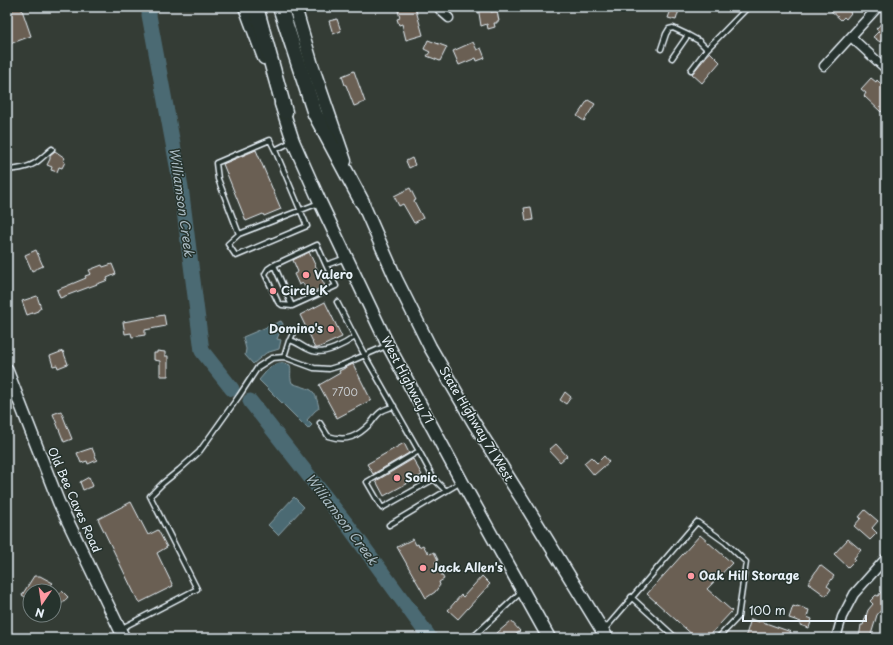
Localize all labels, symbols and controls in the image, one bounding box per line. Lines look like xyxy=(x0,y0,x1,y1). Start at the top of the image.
water label: Williamson Creek xyxy=(165,146,200,259)
place label: Valero xyxy=(314,265,353,283)
marker: Valero xyxy=(301,270,311,280)
place label: Circle K xyxy=(281,281,328,299)
marker: Circle K xyxy=(268,286,278,296)
place label: Domino's xyxy=(269,319,323,337)
marker: Domino's xyxy=(326,324,336,334)
street label: West Highway 71 xyxy=(377,333,439,426)
street label: State Highway 71 West xyxy=(435,363,518,485)
house number: 7700 xyxy=(332,384,358,399)
street label: Old Bee Caves Road xyxy=(43,444,106,555)
place label: Sonic xyxy=(405,468,438,486)
water label: Williamson Creek xyxy=(302,469,384,569)
marker: Sonic xyxy=(392,473,402,483)
place label: Jack Allen's xyxy=(431,558,503,576)
marker: Jack Allen's xyxy=(418,563,428,573)
place label: Oak Hill Storage xyxy=(699,566,800,584)
marker: Oak Hill Storage xyxy=(686,571,696,581)
north arrow xyxy=(22,583,62,623)
scale bar xyxy=(743,597,866,623)
text: 100 m xyxy=(749,601,786,619)
text: N xyxy=(33,604,46,622)

